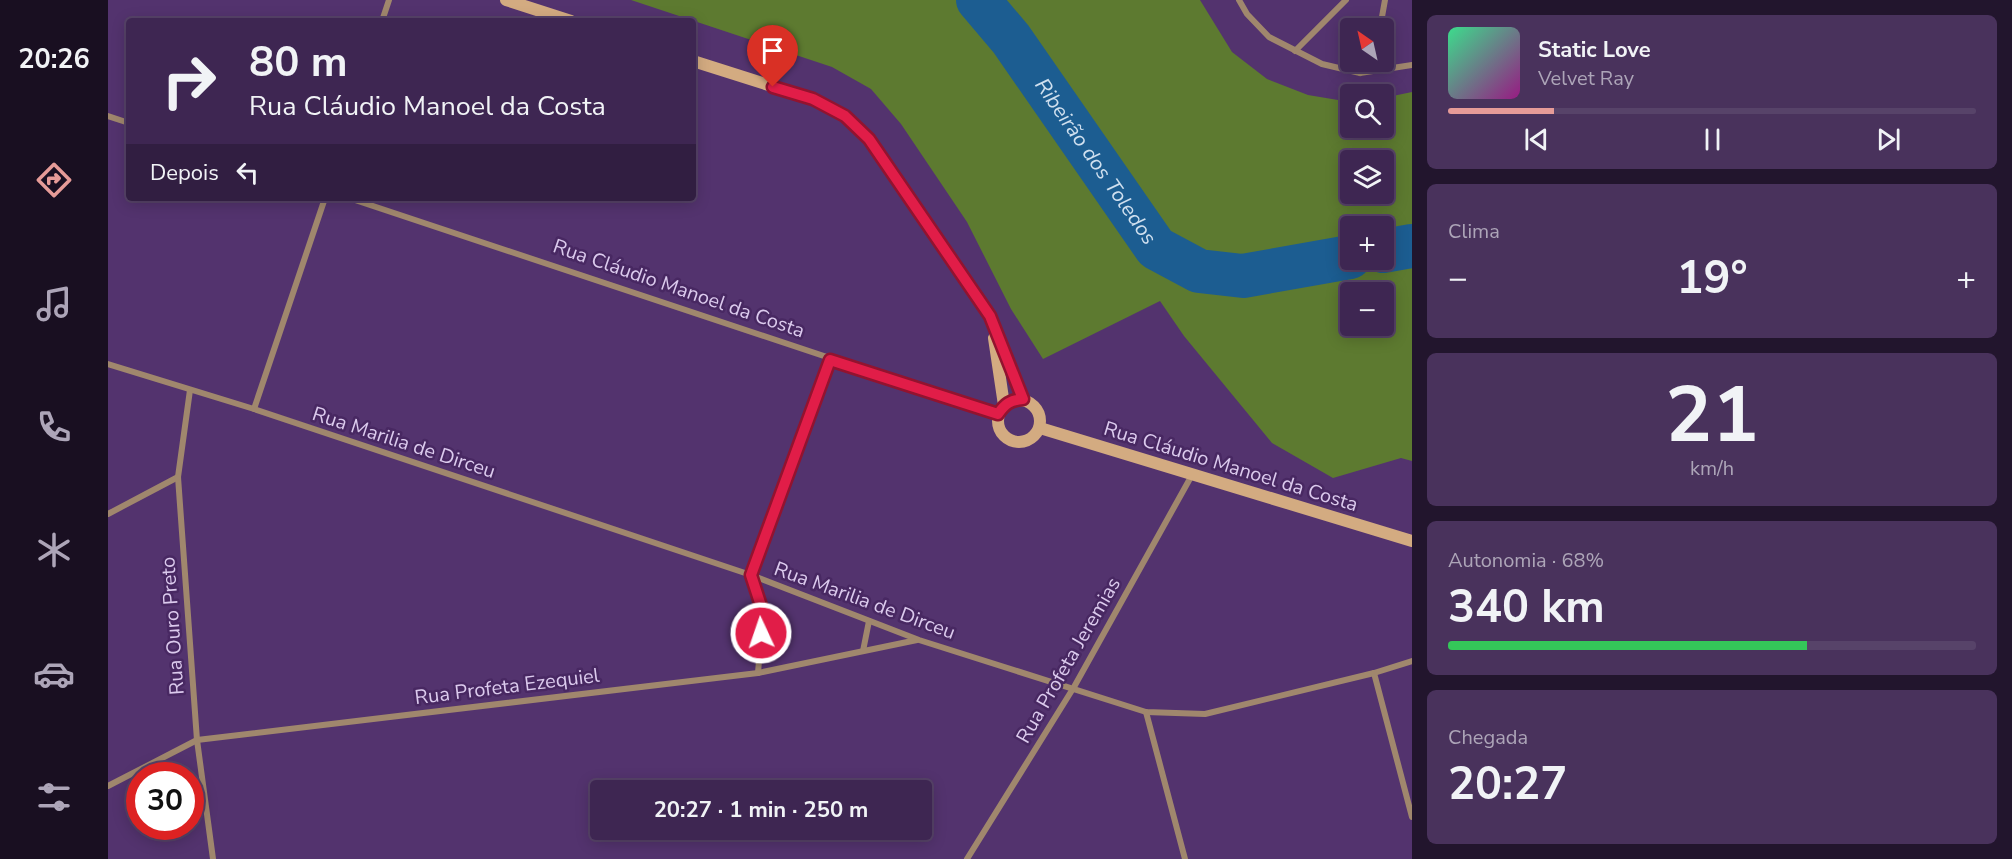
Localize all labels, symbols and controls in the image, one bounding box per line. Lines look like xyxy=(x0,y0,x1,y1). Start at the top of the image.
north arrow xyxy=(1340,18,1394,72)
map controls xyxy=(1340,18,1394,336)
pin xyxy=(747,25,798,87)
text: 80 m xyxy=(249,34,348,91)
icon: arrive xyxy=(756,34,789,67)
text: Static Love xyxy=(1538,35,1651,65)
text: 20:26 xyxy=(18,41,90,78)
icon: right xyxy=(150,42,228,120)
text: Velvet Ray xyxy=(1538,65,1634,92)
water label: Ribeirão dos Toledos xyxy=(1028,73,1163,250)
button: search xyxy=(1340,84,1394,138)
text: Rua Cláudio Manoel da Costa xyxy=(249,88,606,125)
icon: previous xyxy=(1520,123,1553,156)
icon: pause xyxy=(1696,123,1729,156)
icon: next xyxy=(1872,123,1905,156)
button: layers xyxy=(1340,150,1394,204)
icon: left xyxy=(231,156,264,189)
text: Depois xyxy=(150,158,219,188)
icon: directions xyxy=(33,159,75,201)
button: + xyxy=(1340,216,1394,270)
text: Clima xyxy=(1448,218,1500,245)
street label: Rua Cláudio Manoel da Costa xyxy=(549,233,808,344)
text: 19° xyxy=(1676,248,1748,309)
text: − xyxy=(1448,256,1468,301)
text: + xyxy=(1956,256,1976,301)
button: − xyxy=(1340,282,1394,336)
icon: music xyxy=(33,283,75,325)
text: 21 xyxy=(1665,362,1759,469)
street label: Rua Marilia de Dirceu xyxy=(309,400,499,485)
icon: phone xyxy=(33,406,75,448)
street label: Rua Cláudio Manoel da Costa xyxy=(1100,415,1361,518)
text: km/h xyxy=(1690,455,1734,482)
icon: climate xyxy=(33,529,75,571)
text: Autonomia · 68% xyxy=(1448,547,1604,574)
street label: Rua Marilia de Dirceu xyxy=(770,555,959,646)
street label: Rua Ouro Preto xyxy=(154,556,191,696)
street label: Rua Profeta Jeremias xyxy=(1010,572,1127,748)
text: 340 km xyxy=(1448,577,1605,638)
position arrow xyxy=(729,601,793,665)
icon: car xyxy=(33,653,75,695)
street label: Rua Profeta Ezequiel xyxy=(413,662,601,711)
text: Chegada xyxy=(1448,724,1528,751)
text: 20:27 xyxy=(1448,754,1567,815)
speed limit sign: 30 xyxy=(126,762,204,840)
icon: filters xyxy=(33,776,75,818)
text: 20:27 · 1 min · 250 m xyxy=(654,795,868,825)

